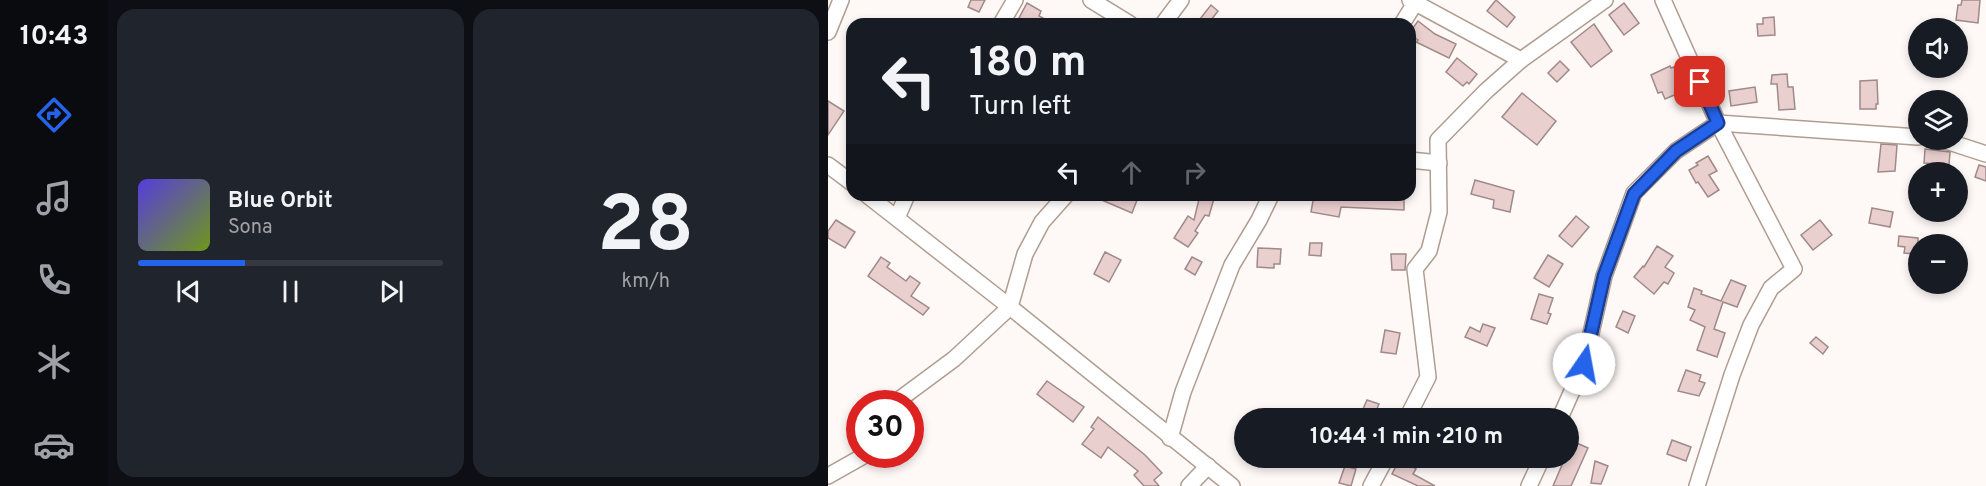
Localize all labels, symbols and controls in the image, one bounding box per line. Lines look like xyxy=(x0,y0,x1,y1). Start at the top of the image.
map controls xyxy=(1908,18,1968,294)
button: sound xyxy=(1908,18,1968,78)
text: 10:43 xyxy=(20,20,88,54)
text: 180 m xyxy=(969,38,1086,91)
icon: left xyxy=(870,42,948,120)
pin xyxy=(1674,56,1725,107)
icon: arrive xyxy=(1683,65,1716,98)
text: Turn left xyxy=(969,90,1071,124)
button: layers xyxy=(1908,90,1968,150)
icon: directions xyxy=(33,94,75,136)
icon: left xyxy=(1052,156,1085,189)
icon: ahead xyxy=(1115,156,1148,189)
icon: right xyxy=(1178,156,1211,189)
button: + xyxy=(1908,162,1968,222)
icon: music xyxy=(33,177,75,219)
text: 28 xyxy=(597,180,694,279)
text: Blue Orbit xyxy=(228,188,333,215)
text: Sona xyxy=(228,215,273,241)
button: − xyxy=(1908,234,1968,294)
icon: phone xyxy=(33,259,75,301)
text: km/h xyxy=(621,269,670,295)
icon: previous xyxy=(172,275,205,308)
icon: pause xyxy=(274,275,307,308)
icon: next xyxy=(375,275,408,308)
position arrow xyxy=(1552,332,1616,396)
icon: climate xyxy=(33,341,75,383)
speed limit sign: 30 xyxy=(846,390,924,468)
icon: car xyxy=(33,424,75,466)
text: 10:44 · 1 min · 210 m xyxy=(1310,424,1503,451)

